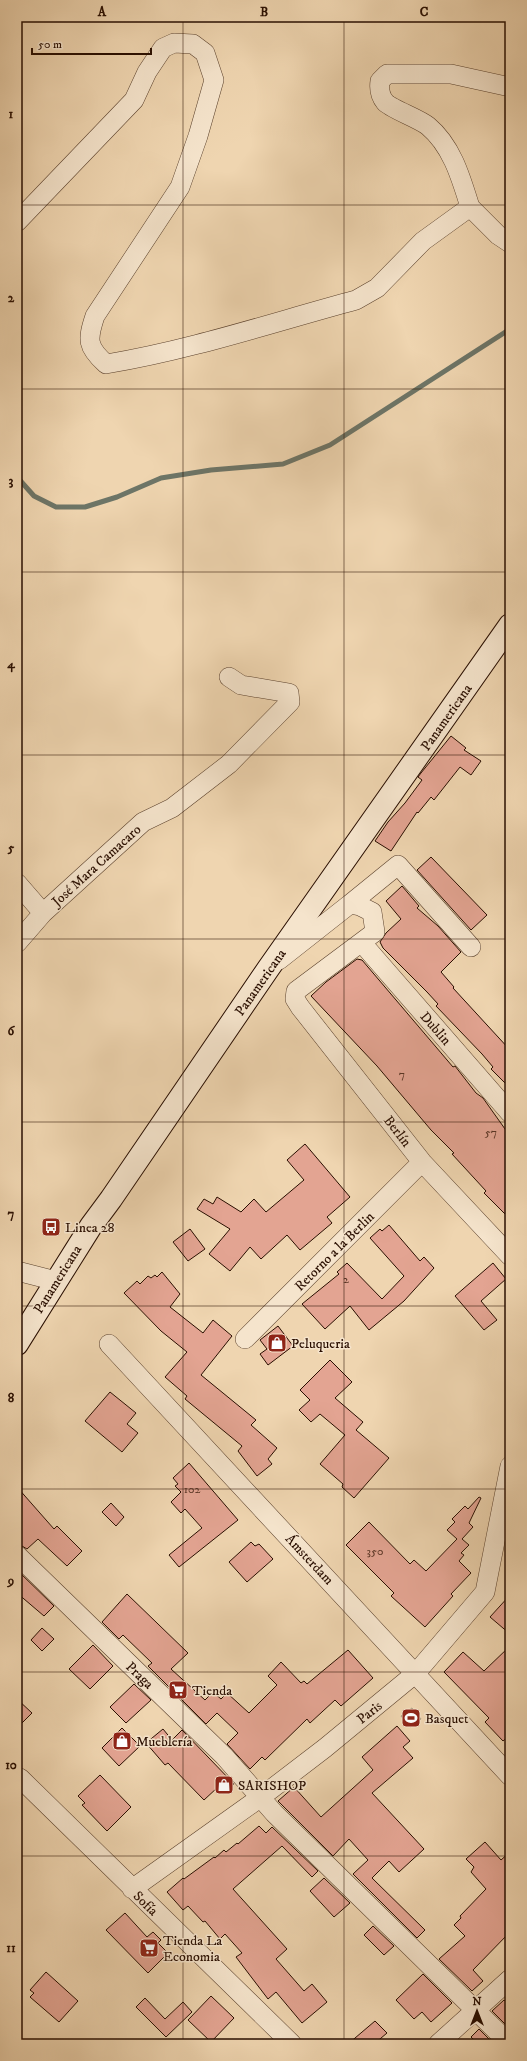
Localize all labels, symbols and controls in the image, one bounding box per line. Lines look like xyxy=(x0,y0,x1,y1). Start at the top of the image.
text: A xyxy=(97,4,107,20)
text: B xyxy=(260,4,268,20)
text: C xyxy=(420,4,429,20)
scale bar xyxy=(32,30,151,56)
text: 50 m xyxy=(38,37,62,52)
text: 1 xyxy=(9,106,14,122)
text: 2 xyxy=(8,290,15,306)
text: 3 xyxy=(9,473,14,489)
text: 4 xyxy=(6,656,15,673)
street label: Panamericana xyxy=(417,681,476,755)
street label: José Mara Camacaro xyxy=(47,821,145,912)
text: 5 xyxy=(7,840,15,856)
street label: Panamericana xyxy=(231,946,290,1020)
street label: Dublin xyxy=(416,1008,455,1050)
text: 6 xyxy=(8,1023,16,1039)
house number: 7 xyxy=(399,1067,405,1082)
street label: Berlín xyxy=(379,1112,415,1151)
house number: 57 xyxy=(485,1125,497,1140)
text: 7 xyxy=(8,1206,15,1222)
street label: Retorno a la Berlin xyxy=(291,1208,379,1295)
bus stop icon: Linea 28 xyxy=(40,1216,62,1238)
place label: Linea 28 xyxy=(65,1219,115,1237)
street label: Panamericana xyxy=(30,1242,86,1317)
house number: 2 xyxy=(343,1272,349,1287)
shop icon: Peluqueria xyxy=(266,1332,288,1354)
place label: Peluqueria xyxy=(291,1335,350,1353)
text: 8 xyxy=(8,1390,15,1406)
house number: 102 xyxy=(184,1482,200,1497)
street label: Ámsterdam xyxy=(281,1531,338,1589)
house number: 350 xyxy=(367,1544,383,1559)
text: 9 xyxy=(7,1573,14,1589)
street label: Praga xyxy=(122,1658,157,1693)
supermarket icon: Tienda xyxy=(167,1679,189,1701)
place label: Tienda xyxy=(192,1682,232,1700)
street label: Paris xyxy=(353,1697,386,1728)
sports icon: Basquet xyxy=(400,1707,422,1729)
place label: Basquet xyxy=(425,1710,469,1728)
shop icon: Mueblería xyxy=(111,1730,133,1752)
place label: Mueblería xyxy=(136,1733,192,1751)
text: 10 xyxy=(5,1757,17,1773)
shop icon: SARISHOP xyxy=(213,1774,235,1796)
place label: SARISHOP xyxy=(238,1777,306,1795)
street label: Sofía xyxy=(129,1887,162,1920)
place label: Tienda La Economia xyxy=(163,1932,222,1966)
supermarket icon: Tienda La Economia xyxy=(138,1937,160,1959)
text: 11 xyxy=(6,1940,16,1956)
north arrow xyxy=(457,1991,497,2031)
text: N xyxy=(472,1995,482,2009)

